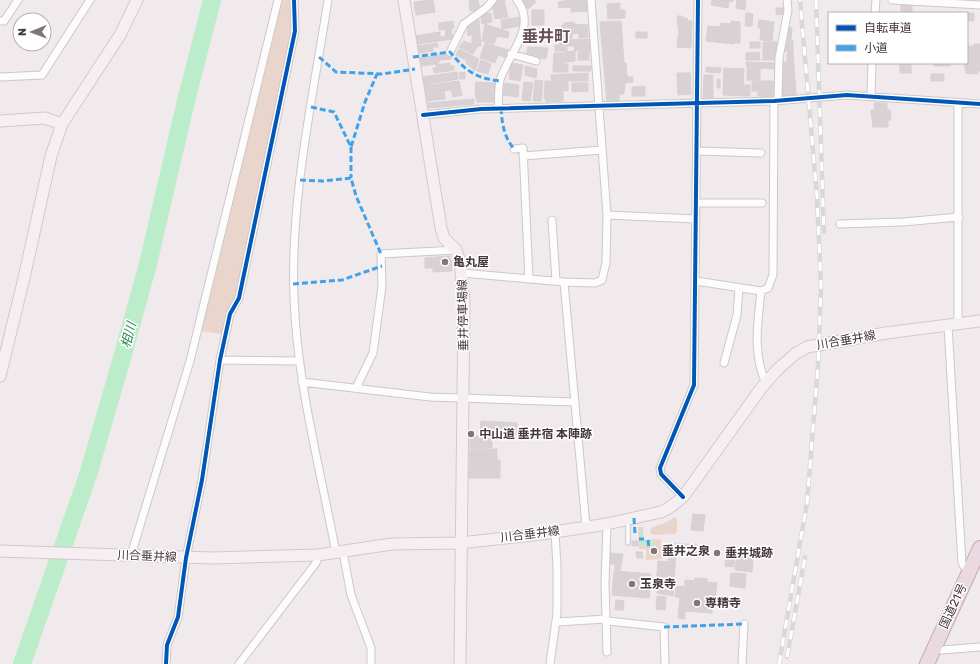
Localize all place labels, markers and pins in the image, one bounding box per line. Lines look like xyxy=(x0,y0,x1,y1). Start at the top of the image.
place label: 亀丸屋 xyxy=(453,255,489,269)
marker: 亀丸屋 xyxy=(440,257,450,267)
place label: 中山道 垂井宿 本陣跡 xyxy=(479,427,592,441)
marker: 中山道 垂井宿 本陣跡 xyxy=(466,429,476,439)
place label: 垂井之泉 xyxy=(662,544,710,558)
marker: 垂井之泉 xyxy=(649,546,659,556)
place label: 垂井城跡 xyxy=(725,546,773,560)
marker: 垂井城跡 xyxy=(712,548,722,558)
place label: 玉泉寺 xyxy=(640,577,676,591)
marker: 玉泉寺 xyxy=(627,579,637,589)
place label: 専精寺 xyxy=(705,596,741,610)
marker: 専精寺 xyxy=(692,598,702,608)

